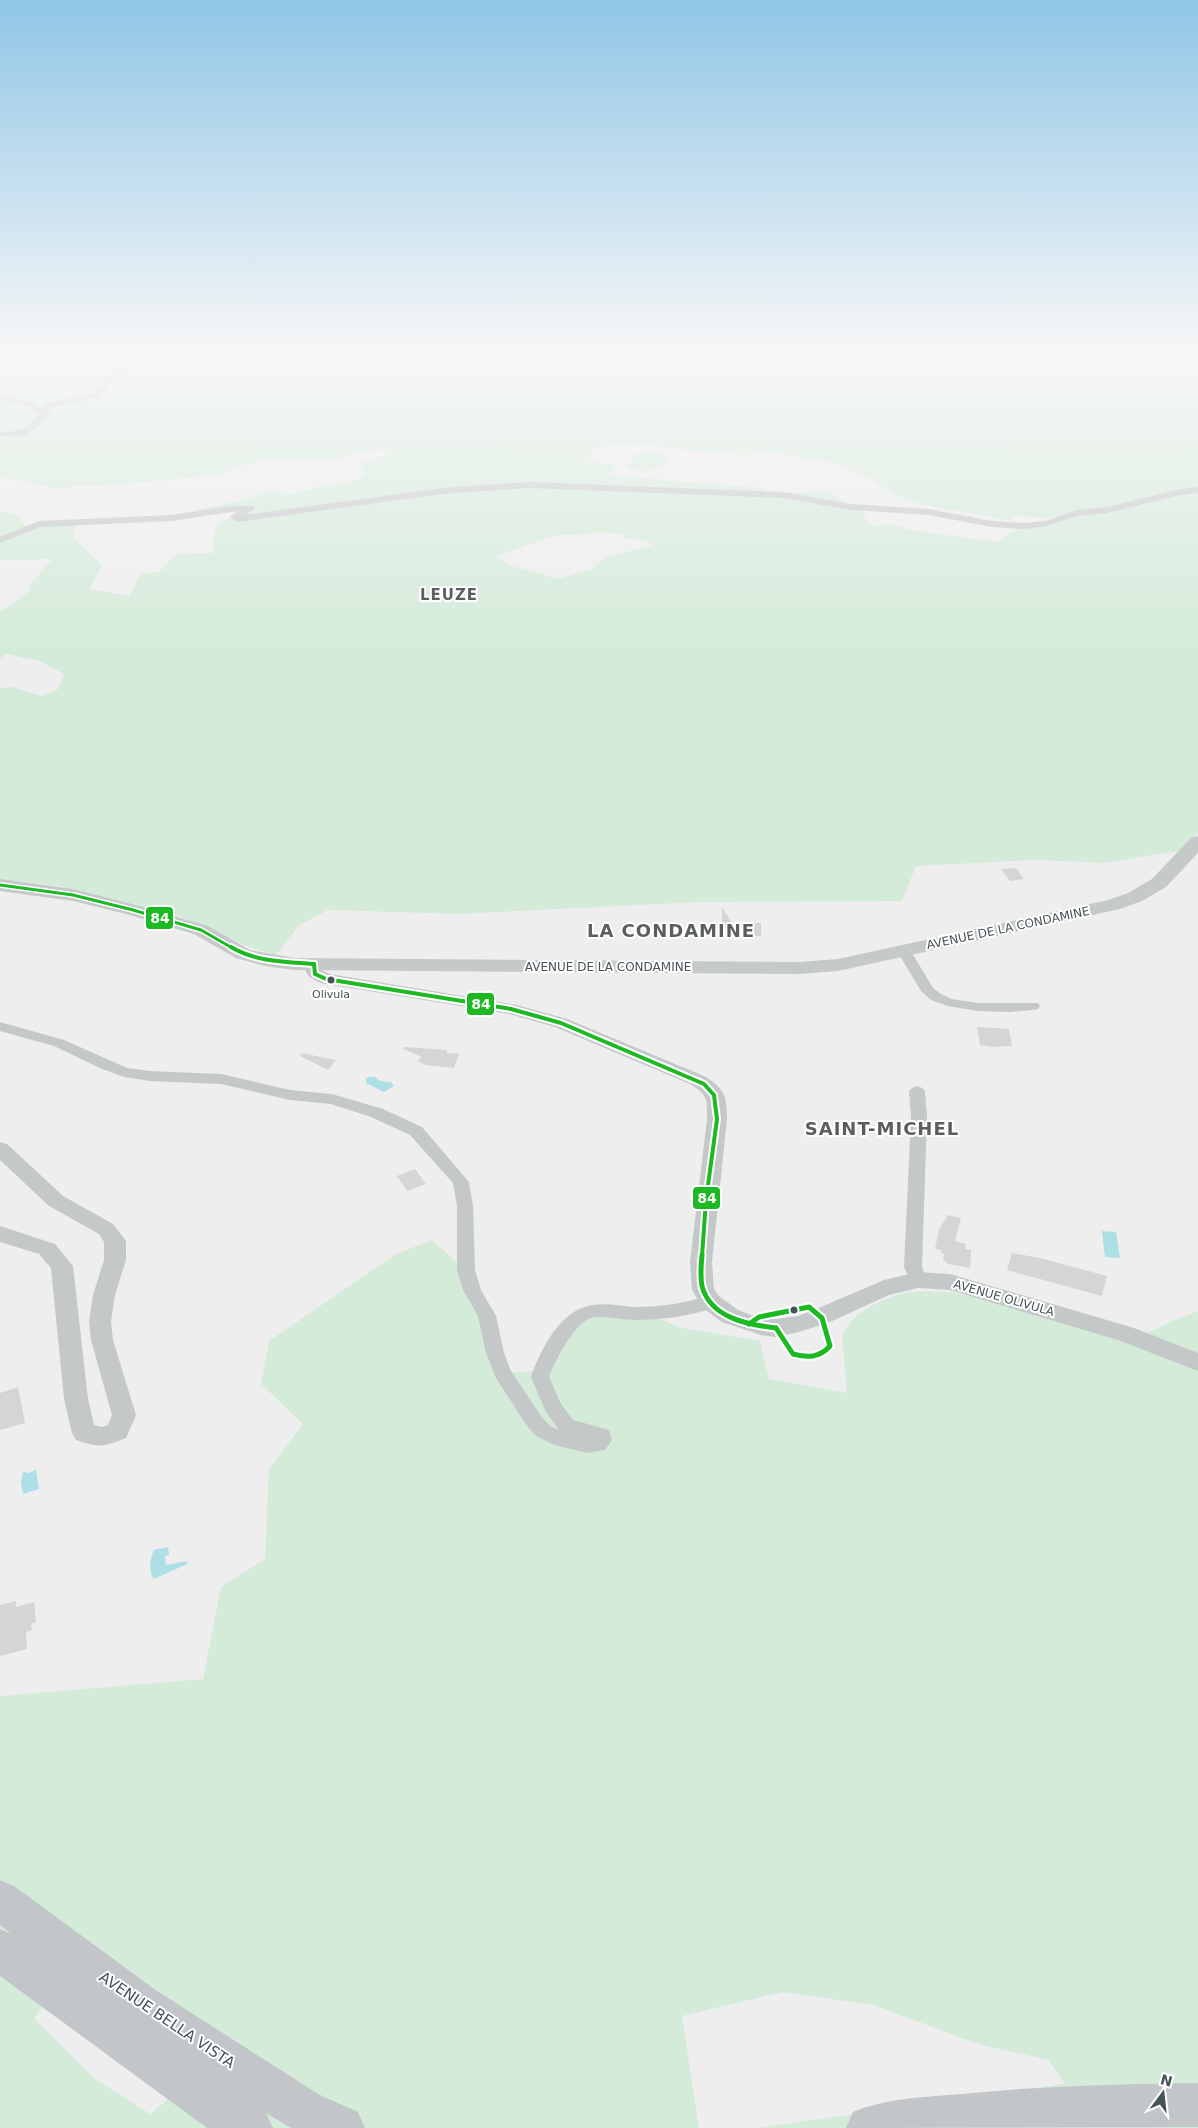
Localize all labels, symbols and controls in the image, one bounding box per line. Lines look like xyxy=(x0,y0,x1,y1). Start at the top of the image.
district label: LEUZE xyxy=(420,586,478,604)
street label: AVENUE DE LA CONDAMINE xyxy=(925,904,1091,952)
line badge: 84 xyxy=(145,906,174,930)
text: 84 xyxy=(150,910,170,926)
district label: LA CONDAMINE xyxy=(587,920,755,941)
street label: AVENUE DE LA CONDAMINE xyxy=(525,960,691,974)
marker: Olivula xyxy=(326,975,336,985)
place label: Olivula xyxy=(312,988,350,1001)
line badge: 84 xyxy=(466,992,495,1016)
text: 84 xyxy=(471,996,491,1012)
district label: SAINT-MICHEL xyxy=(805,1118,959,1139)
line badge: 84 xyxy=(692,1186,721,1210)
text: 84 xyxy=(697,1190,717,1206)
street label: AVENUE OLIVULA xyxy=(952,1277,1057,1319)
unlabelled marker xyxy=(789,1305,799,1315)
street label: AVENUE BELLA VISTA xyxy=(96,1968,239,2073)
north arrow xyxy=(1138,2068,1188,2118)
text: N xyxy=(1159,2071,1174,2090)

